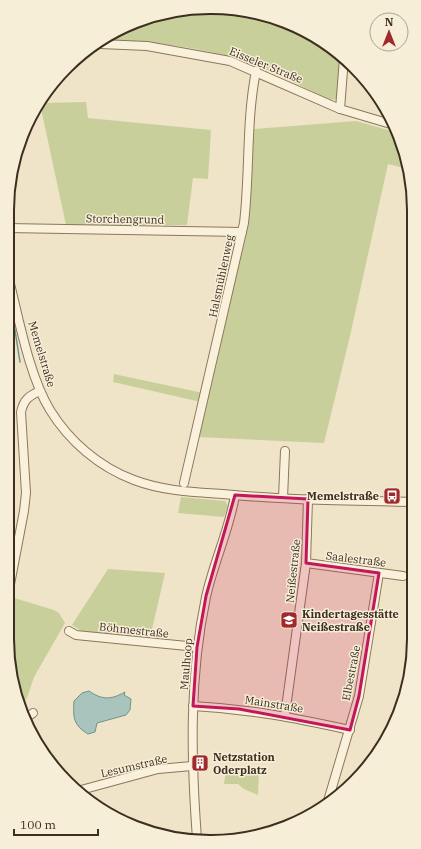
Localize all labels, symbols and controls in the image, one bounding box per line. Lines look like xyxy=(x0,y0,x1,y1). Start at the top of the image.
north arrow xyxy=(369,12,409,52)
text: N xyxy=(385,15,394,29)
street label: Eisseler Straße xyxy=(227,44,305,86)
street label: Storchengrund xyxy=(86,211,165,227)
street label: Halsmühlenweg xyxy=(205,233,237,319)
street label: Memelstraße xyxy=(25,319,59,389)
bus stop icon: Memelstraße xyxy=(382,486,402,506)
place label: Memelstraße xyxy=(307,489,379,503)
street label: Neißestraße xyxy=(283,538,303,603)
street label: Saalestraße xyxy=(325,548,387,570)
place label: Kindertagesstätte Neißestraße xyxy=(302,607,399,634)
school or university icon: Kindertagesstätte Neißestraße xyxy=(279,610,299,630)
street label: Böhmestraße xyxy=(99,619,170,641)
street label: Maulhoop xyxy=(177,637,195,690)
street label: Elbestraße xyxy=(339,644,363,702)
street label: Mainstraße xyxy=(244,692,304,716)
place label: Netzstation Oderplatz xyxy=(213,750,275,777)
street label: Lesumstraße xyxy=(99,751,169,780)
building icon: Netzstation Oderplatz xyxy=(190,753,210,773)
scale bar xyxy=(14,811,98,837)
text: 100 m xyxy=(20,817,56,832)

